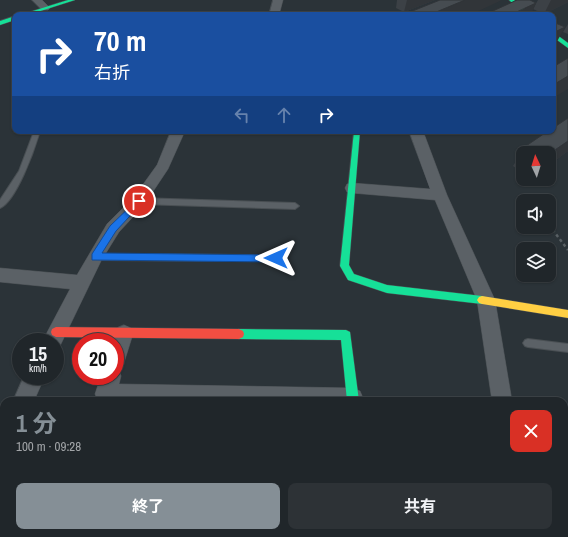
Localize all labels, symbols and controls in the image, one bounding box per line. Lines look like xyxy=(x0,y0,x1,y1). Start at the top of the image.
text: 70 m xyxy=(94,22,146,60)
icon: right xyxy=(28,28,80,80)
text: 右折 xyxy=(94,60,130,85)
icon: left xyxy=(231,104,253,126)
icon: ahead xyxy=(273,104,295,126)
icon: right xyxy=(315,104,337,126)
north arrow xyxy=(516,146,556,186)
map controls xyxy=(516,146,556,282)
pin xyxy=(122,184,156,218)
icon: arrive xyxy=(128,190,150,212)
button: sound xyxy=(516,194,556,234)
position arrow xyxy=(255,237,297,279)
button: layers xyxy=(516,242,556,282)
speed limit sign: 20 xyxy=(72,333,124,385)
text: 15 xyxy=(29,340,47,367)
text: km/h xyxy=(29,362,47,375)
text: 1 分 xyxy=(16,407,56,439)
button: close xyxy=(510,410,552,452)
text: 100 m · 09:28 xyxy=(16,438,81,455)
button: 終了 xyxy=(16,483,280,529)
button: 共有 xyxy=(288,483,552,529)

